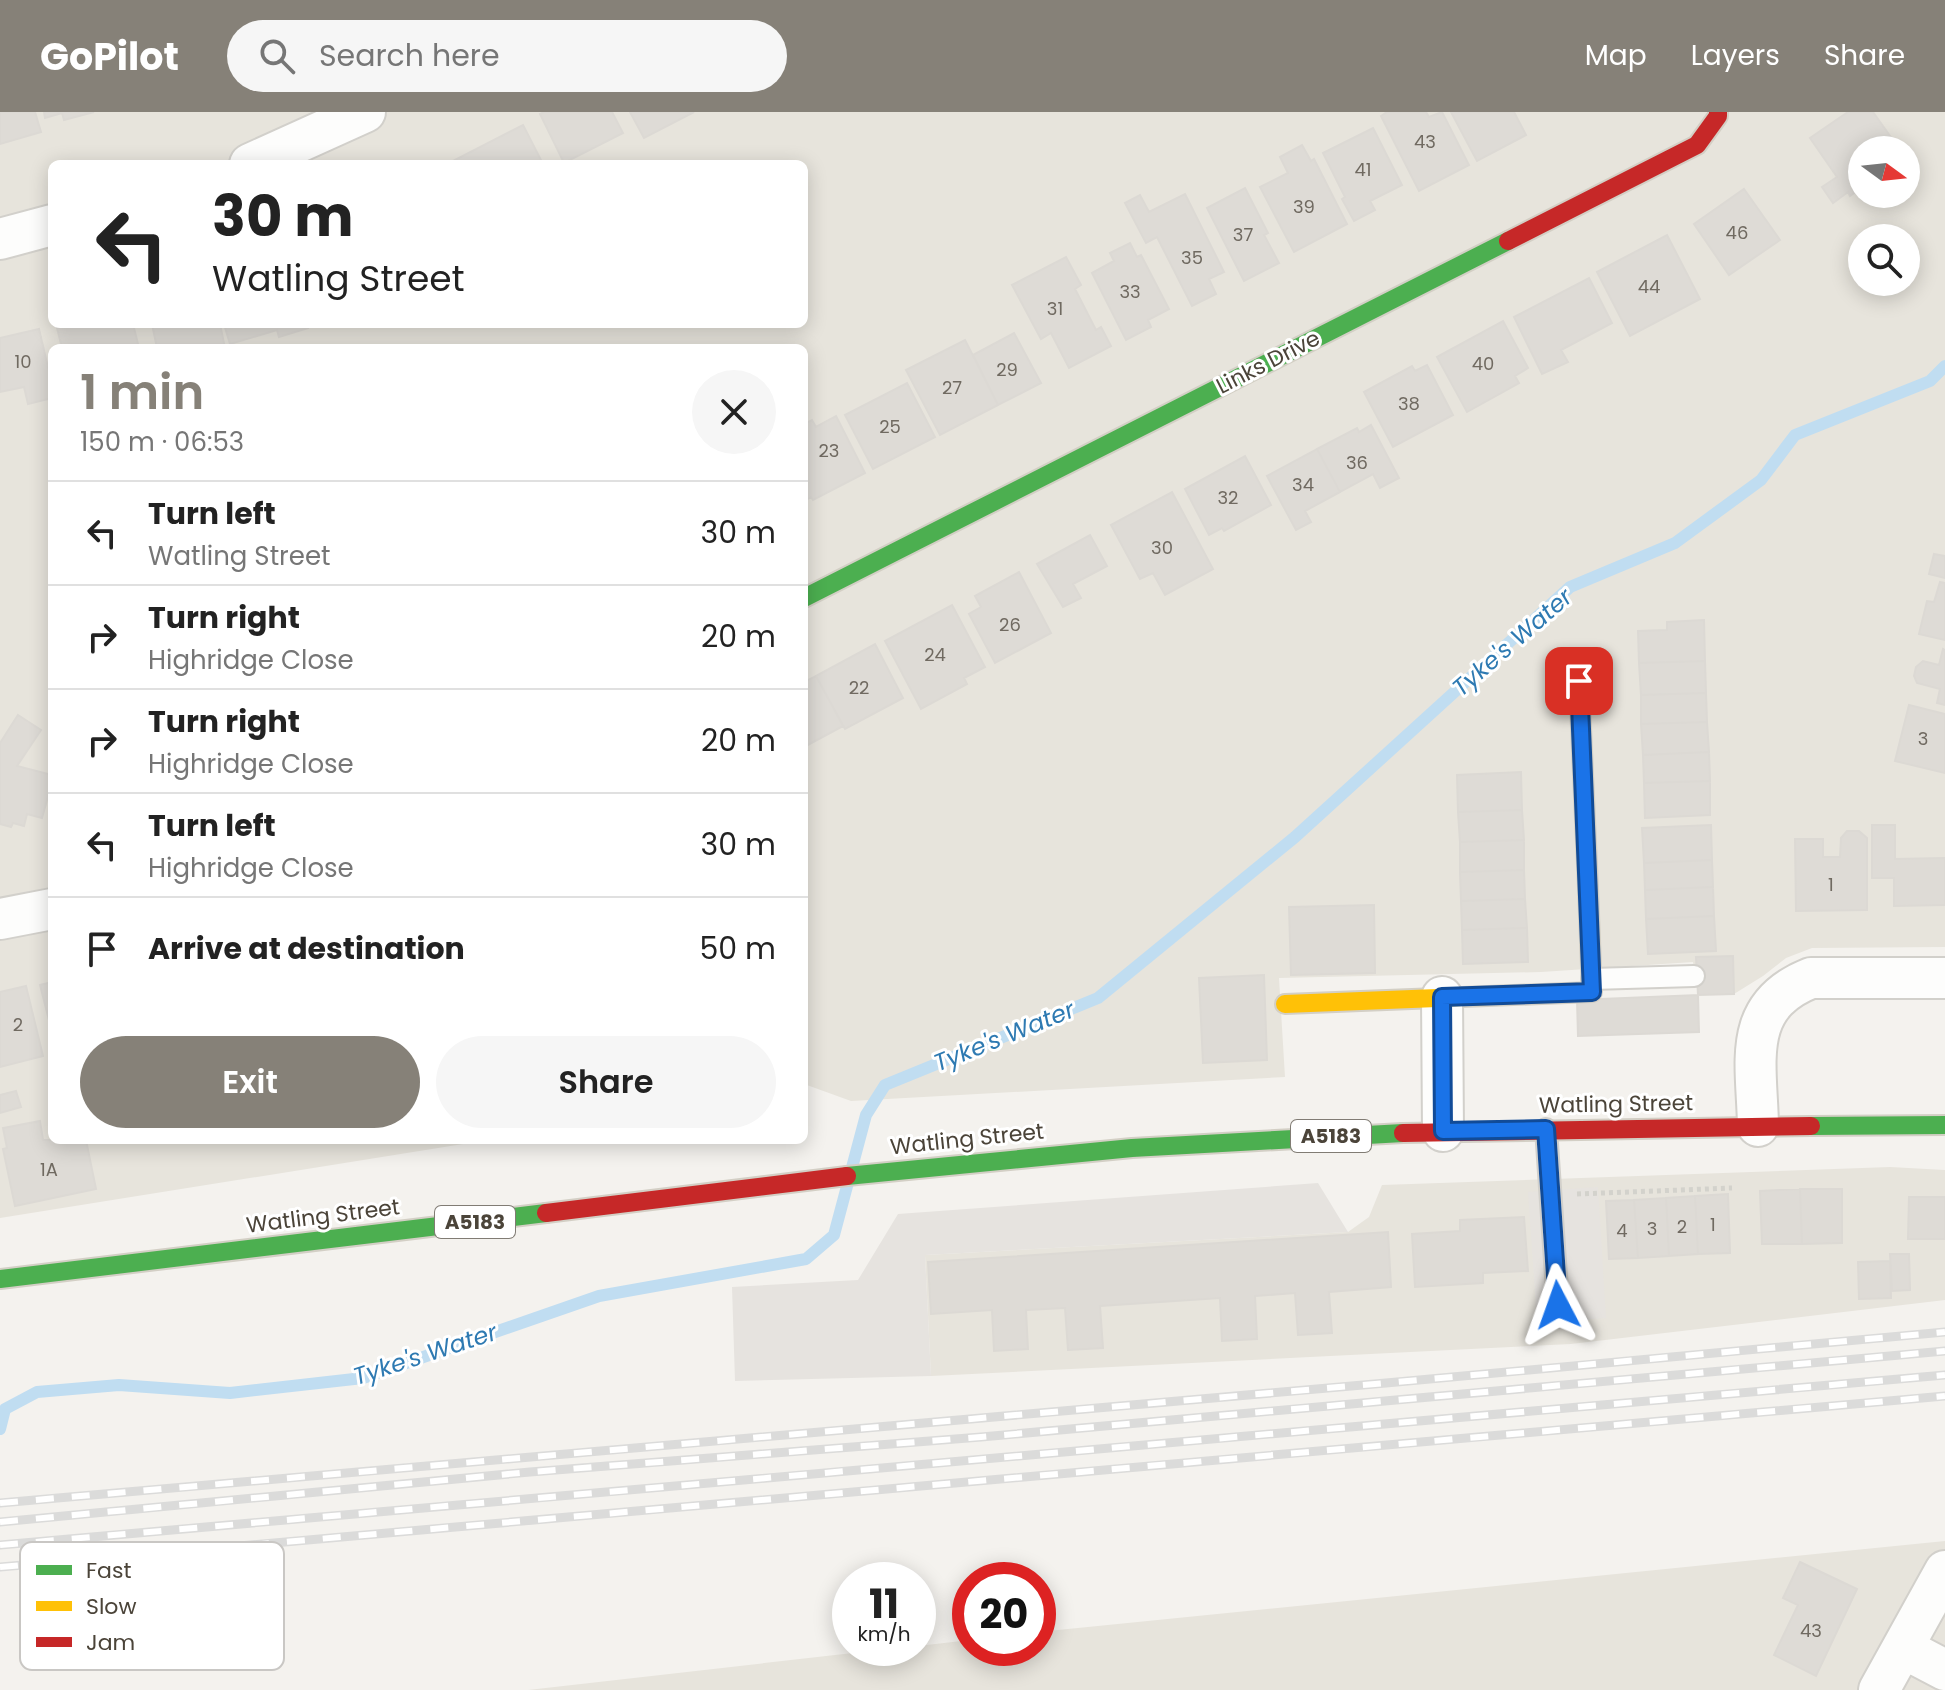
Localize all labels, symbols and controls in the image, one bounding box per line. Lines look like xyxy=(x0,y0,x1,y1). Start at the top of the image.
search box xyxy=(227,20,787,92)
text: GoPilot xyxy=(40,30,179,83)
icon: search xyxy=(255,34,299,78)
text: Search here xyxy=(319,34,500,77)
text: Map xyxy=(1585,36,1647,75)
text: Layers xyxy=(1691,36,1780,75)
text: Share xyxy=(1824,36,1905,75)
house number: 43 xyxy=(1414,129,1436,154)
north arrow xyxy=(1848,136,1920,208)
map controls xyxy=(1848,136,1920,296)
house number: 41 xyxy=(1354,157,1372,182)
text: 30 m xyxy=(212,177,354,256)
icon: left xyxy=(80,192,184,296)
house number: 39 xyxy=(1293,194,1315,219)
house number: 46 xyxy=(1726,220,1748,245)
house number: 37 xyxy=(1233,222,1253,247)
button: search xyxy=(1848,224,1920,296)
house number: 35 xyxy=(1181,245,1203,270)
text: Watling Street xyxy=(212,253,465,304)
house number: 44 xyxy=(1638,274,1660,299)
house number: 33 xyxy=(1119,279,1141,304)
house number: 31 xyxy=(1047,296,1063,321)
street label: Links Drive xyxy=(1211,323,1325,401)
house number: 10 xyxy=(14,349,32,374)
house number: 40 xyxy=(1472,351,1494,376)
house number: 29 xyxy=(996,357,1018,382)
text: 1 min xyxy=(80,359,204,426)
button: close xyxy=(692,370,776,454)
house number: 27 xyxy=(942,375,962,400)
house number: 38 xyxy=(1398,391,1420,416)
house number: 25 xyxy=(879,414,901,439)
text: 150 m · 06:53 xyxy=(80,424,244,460)
house number: 23 xyxy=(819,438,839,463)
house number: 36 xyxy=(1346,450,1368,475)
house number: 34 xyxy=(1292,472,1314,497)
house number: 32 xyxy=(1218,485,1238,510)
text: Turn left xyxy=(148,492,276,535)
icon: left xyxy=(80,511,124,555)
text: 30 m xyxy=(701,511,776,554)
house number: 30 xyxy=(1151,535,1173,560)
text: Watling Street xyxy=(148,538,331,574)
water label: Tyke's Water xyxy=(1445,580,1580,703)
text: Turn right xyxy=(148,596,300,639)
house number: 26 xyxy=(999,612,1021,637)
icon: right xyxy=(80,615,124,659)
text: 20 m xyxy=(701,615,776,658)
text: Highridge Close xyxy=(148,642,354,678)
house number: 24 xyxy=(924,642,946,667)
pin xyxy=(1545,647,1613,715)
icon: arrive xyxy=(1557,659,1601,703)
house number: 22 xyxy=(849,675,869,700)
text: Turn right xyxy=(148,700,300,743)
icon: right xyxy=(80,719,124,763)
text: 20 m xyxy=(701,719,776,762)
house number: 3 xyxy=(1918,726,1928,751)
text: Highridge Close xyxy=(148,746,354,782)
text: Turn left xyxy=(148,804,276,847)
icon: left xyxy=(80,823,124,867)
text: 30 m xyxy=(701,823,776,866)
text: Highridge Close xyxy=(148,850,354,886)
house number: 1 xyxy=(1828,872,1834,897)
icon: arrive xyxy=(80,927,124,971)
text: Arrive at destination xyxy=(148,927,465,970)
text: 50 m xyxy=(699,927,776,970)
water label: Tyke's Water xyxy=(929,992,1080,1079)
house number: 2 xyxy=(13,1012,23,1037)
button: Exit xyxy=(80,1036,420,1128)
button: Share xyxy=(436,1036,776,1128)
street label: Watling Street xyxy=(1539,1087,1693,1121)
street label: Watling Street xyxy=(889,1116,1045,1162)
road number: A5183 xyxy=(1291,1120,1371,1152)
house number: 1A xyxy=(40,1157,58,1182)
street label: Watling Street xyxy=(244,1191,402,1241)
road number: A5183 xyxy=(435,1206,515,1238)
house number: 1 xyxy=(1710,1212,1716,1237)
house number: 2 xyxy=(1677,1214,1687,1239)
house number: 3 xyxy=(1647,1216,1657,1241)
house number: 4 xyxy=(1616,1218,1628,1243)
position arrow xyxy=(1516,1263,1600,1347)
water label: Tyke's Water xyxy=(349,1315,502,1393)
legend xyxy=(20,1542,284,1670)
text: Fast xyxy=(86,1555,131,1586)
speed limit sign: 20 xyxy=(952,1562,1056,1666)
text: 11 xyxy=(869,1576,899,1632)
text: Slow xyxy=(86,1591,136,1622)
house number: 43 xyxy=(1800,1618,1822,1643)
text: km/h xyxy=(857,1620,911,1648)
text: Jam xyxy=(86,1627,135,1658)

